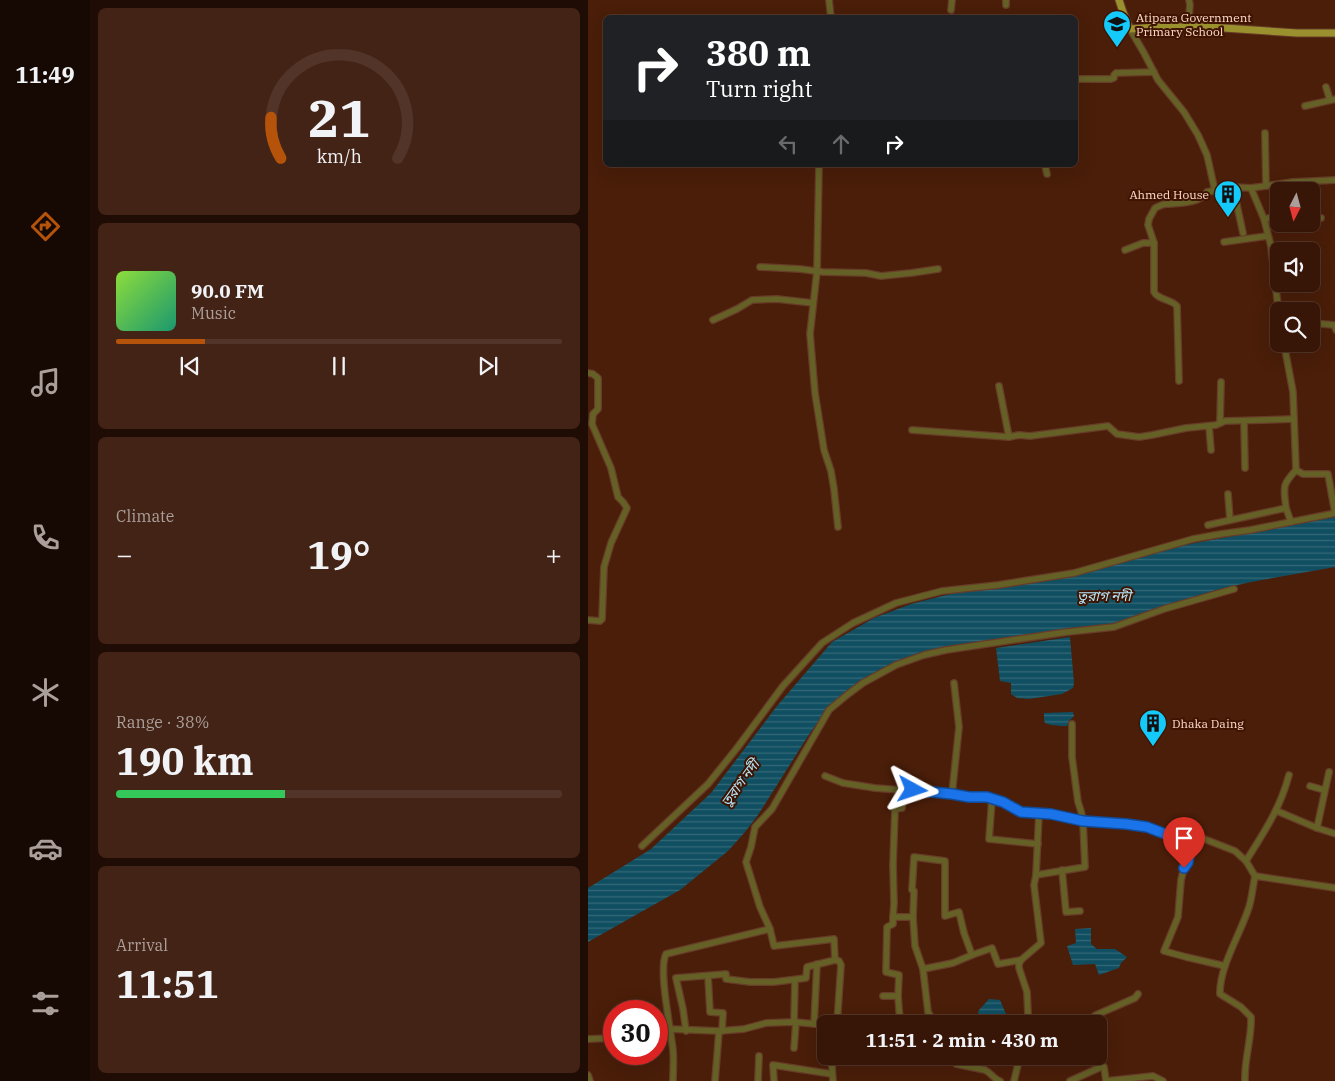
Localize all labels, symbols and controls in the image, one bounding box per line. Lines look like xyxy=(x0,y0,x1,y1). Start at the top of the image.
school or university icon: Atipara Government Primary School xyxy=(1102,9,1132,48)
place label: Atipara Government Primary School xyxy=(1136,10,1252,39)
text: 380 m xyxy=(706,30,811,76)
icon: right xyxy=(623,35,688,100)
text: 11:49 xyxy=(15,60,75,89)
text: Turn right xyxy=(706,74,813,103)
text: 21 xyxy=(308,84,370,151)
icon: left xyxy=(774,130,802,158)
icon: ahead xyxy=(827,130,855,158)
icon: right xyxy=(880,130,908,158)
text: km/h xyxy=(316,145,362,168)
building icon: Ahmed House xyxy=(1213,179,1243,218)
north arrow xyxy=(1270,182,1320,232)
map controls xyxy=(1270,182,1320,352)
place label: Ahmed House xyxy=(1129,187,1209,202)
icon: directions xyxy=(28,209,63,244)
button: sound xyxy=(1270,242,1320,292)
text: 90.0 FM xyxy=(191,279,264,303)
button: search xyxy=(1270,302,1320,352)
text: Music xyxy=(191,303,236,323)
icon: previous xyxy=(176,352,204,380)
icon: pause xyxy=(325,352,353,380)
icon: next xyxy=(474,352,502,380)
icon: music xyxy=(28,365,63,400)
text: Climate xyxy=(116,506,174,526)
icon: phone xyxy=(28,520,63,555)
text: 19° xyxy=(307,530,371,579)
text: − xyxy=(116,536,133,573)
text: + xyxy=(545,536,562,573)
water label: তুরাগ নদী xyxy=(1077,587,1134,605)
icon: climate xyxy=(28,675,63,710)
building icon: Dhaka Daing xyxy=(1138,708,1168,747)
text: Range · 38% xyxy=(116,712,209,732)
place label: Dhaka Daing xyxy=(1172,716,1244,731)
text: 190 km xyxy=(116,736,254,785)
water label: তুরাগ নদী xyxy=(717,753,765,810)
position arrow xyxy=(886,763,938,815)
pin xyxy=(1163,817,1205,868)
icon: arrive xyxy=(1170,824,1198,852)
icon: car xyxy=(28,831,63,866)
text: Arrival xyxy=(116,935,168,955)
text: 11:51 xyxy=(116,959,219,1008)
icon: filters xyxy=(28,986,63,1021)
speed limit sign: 30 xyxy=(603,1000,668,1065)
text: 11:51 · 2 min · 430 m xyxy=(866,1028,1058,1052)

